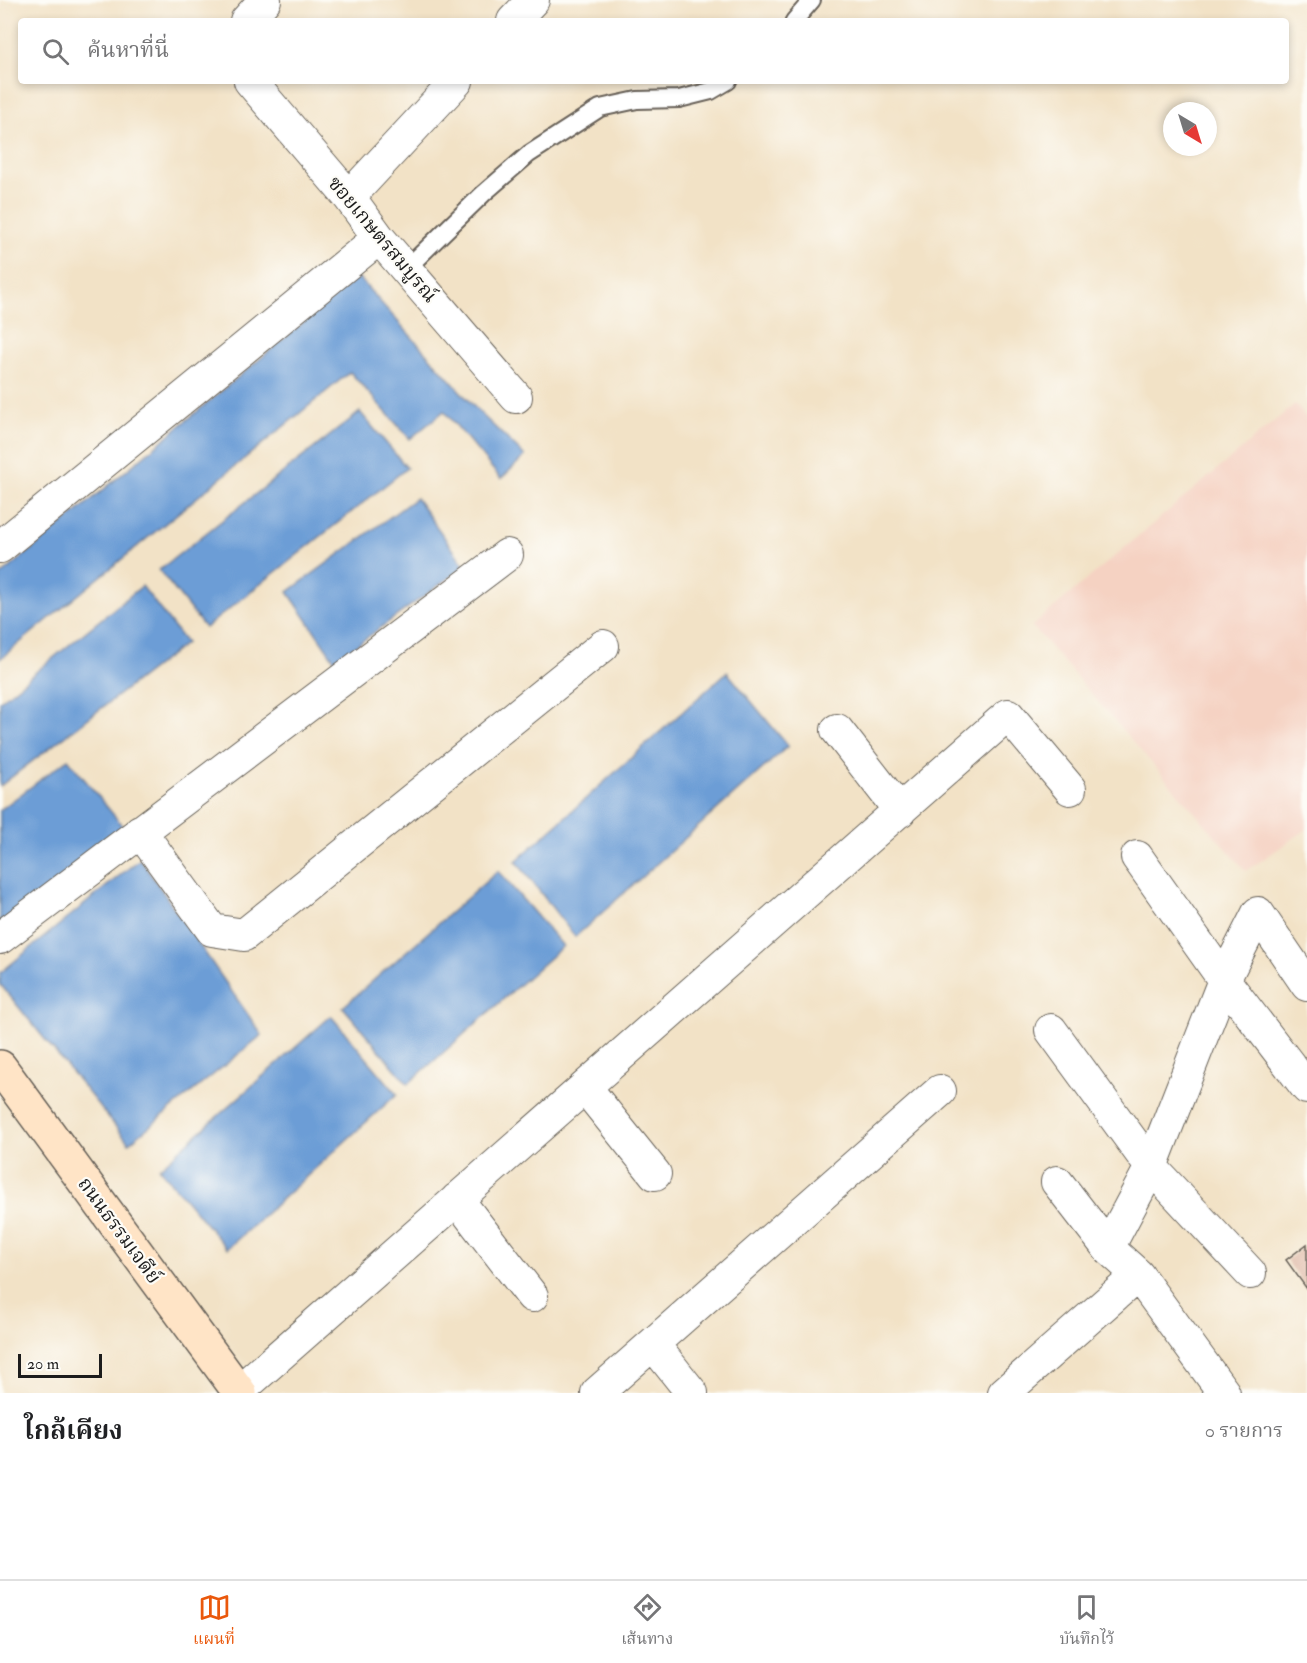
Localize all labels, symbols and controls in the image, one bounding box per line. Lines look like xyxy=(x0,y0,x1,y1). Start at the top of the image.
search box xyxy=(18,18,1289,84)
icon: search xyxy=(39,35,72,68)
text: ค้นหาที่นี่ xyxy=(87,36,169,64)
north arrow xyxy=(1163,102,1217,156)
street label: ซอยเกษตรสมบูรณ์ xyxy=(322,171,443,308)
street label: ถนนธรรมเจดีย์ xyxy=(72,1172,167,1289)
scale bar xyxy=(18,1351,102,1378)
text: 20 m xyxy=(27,1354,59,1374)
text: ใกล้เคียง xyxy=(24,1415,123,1447)
text: 0 รายการ xyxy=(1205,1418,1283,1443)
tab: แผนที่ xyxy=(193,1591,235,1653)
tab: เส้นทาง xyxy=(621,1591,673,1653)
tab: บันทึกไว้ xyxy=(1059,1591,1114,1653)

